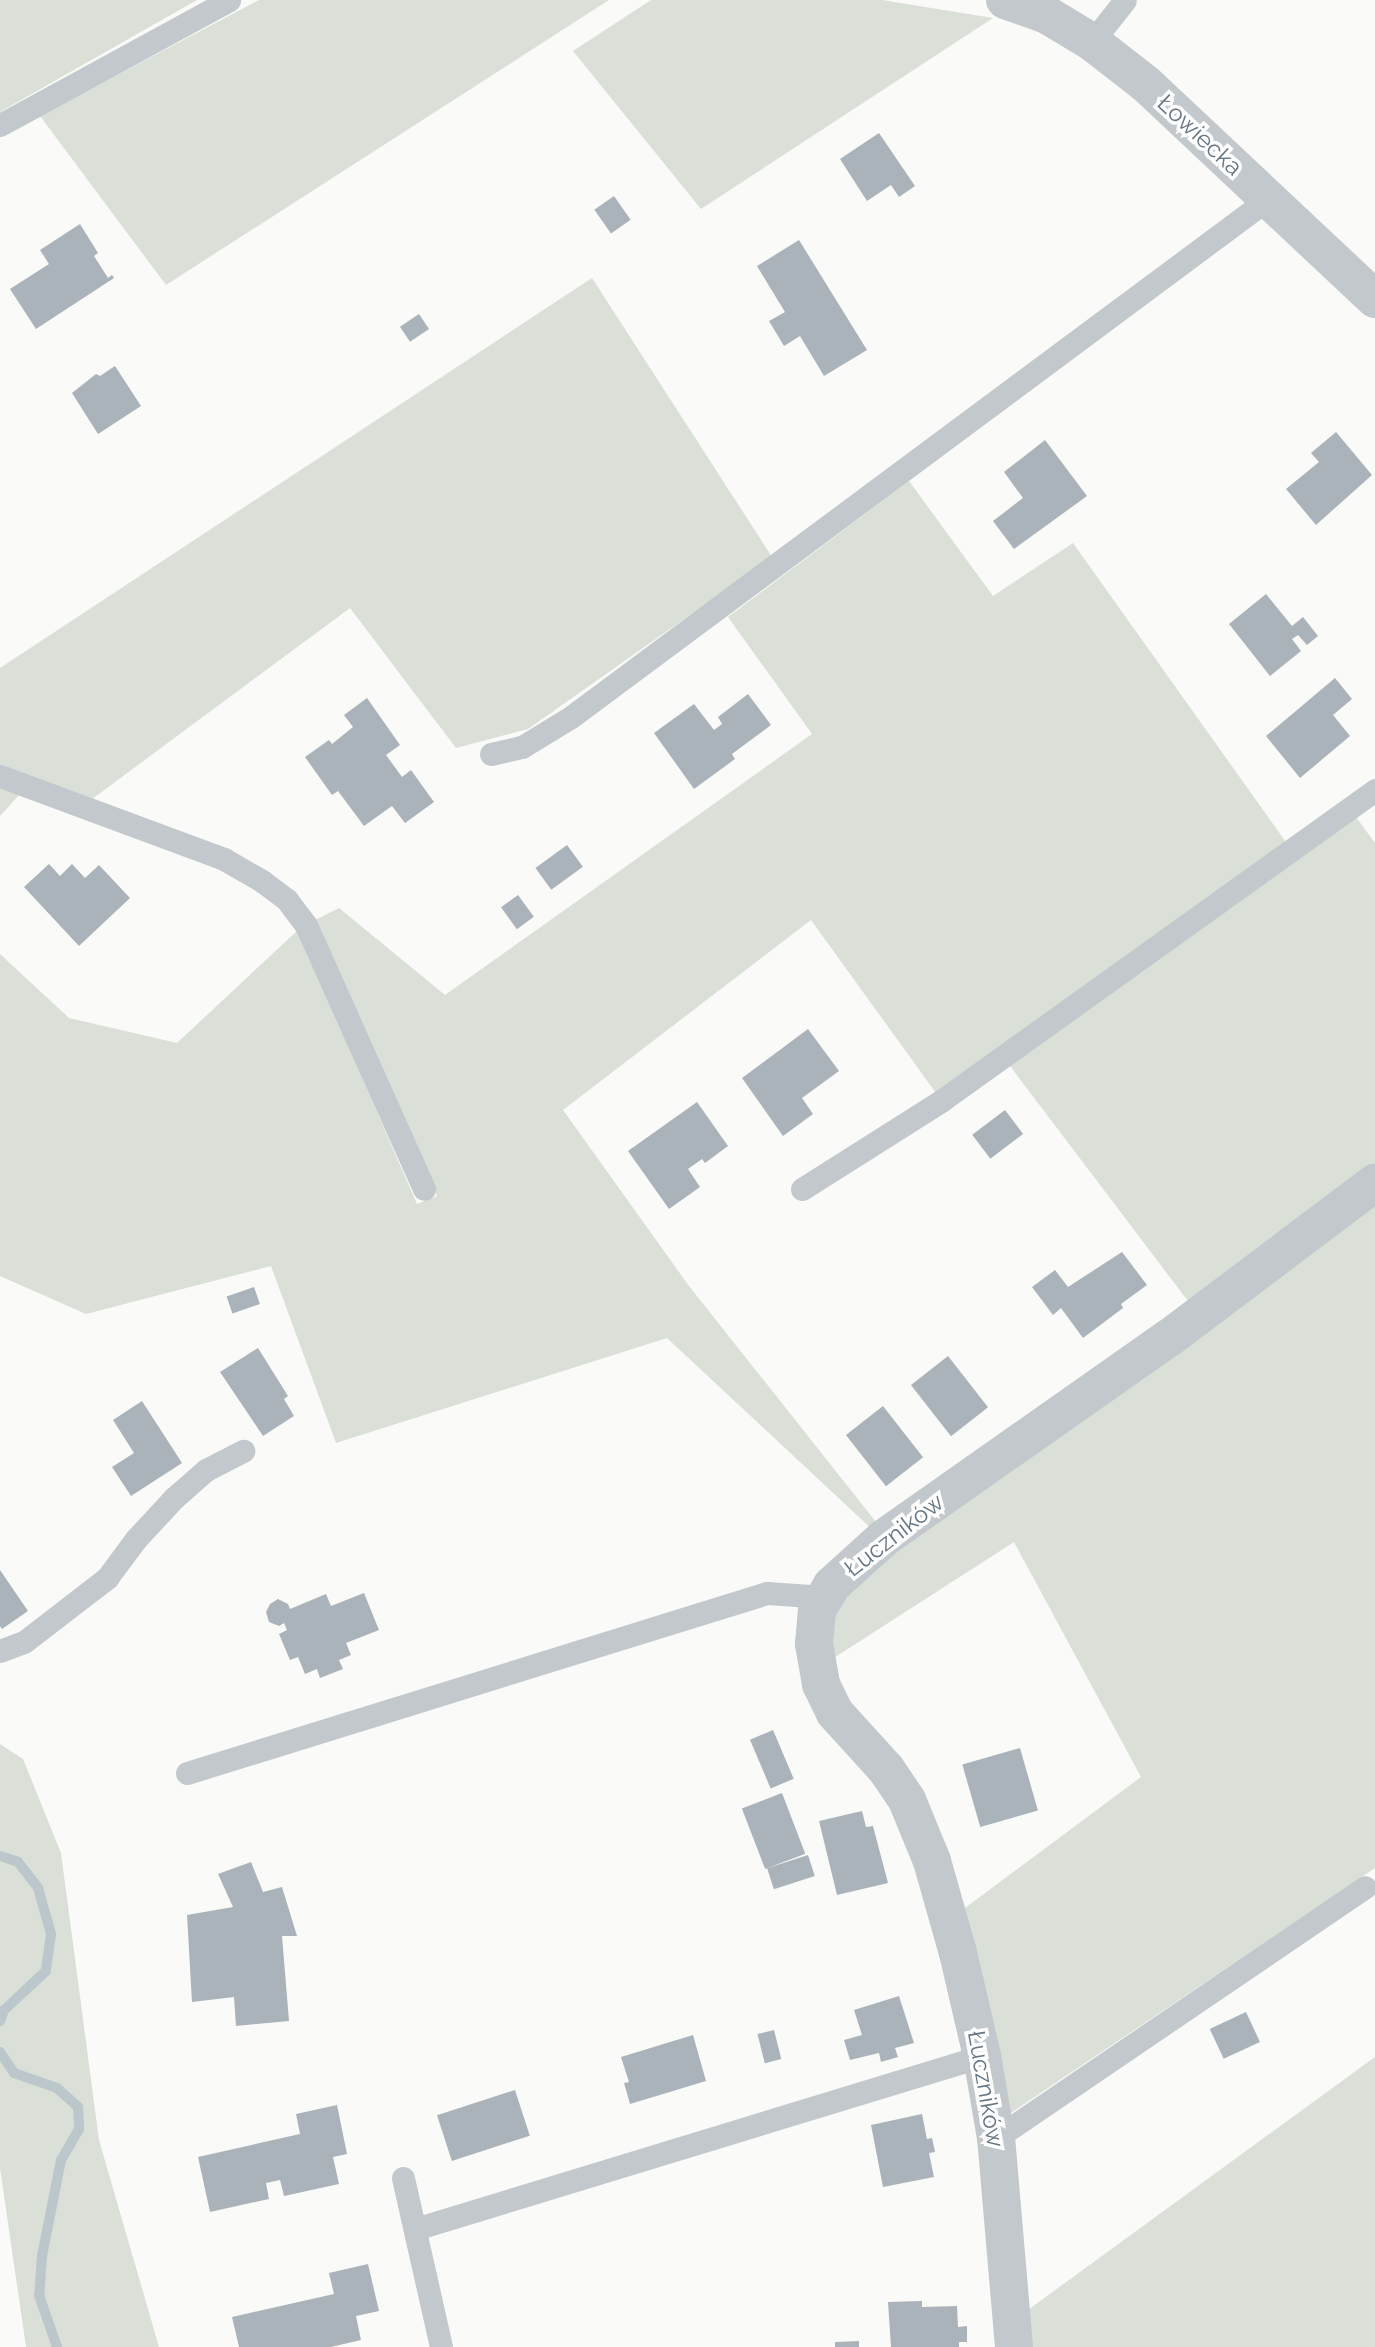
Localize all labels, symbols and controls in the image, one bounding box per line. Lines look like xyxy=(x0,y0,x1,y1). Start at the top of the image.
street label: Łowiecka xyxy=(1152,88,1248,182)
street label: Łuczników xyxy=(839,1487,949,1583)
street label: Łuczników xyxy=(962,2028,1010,2150)

